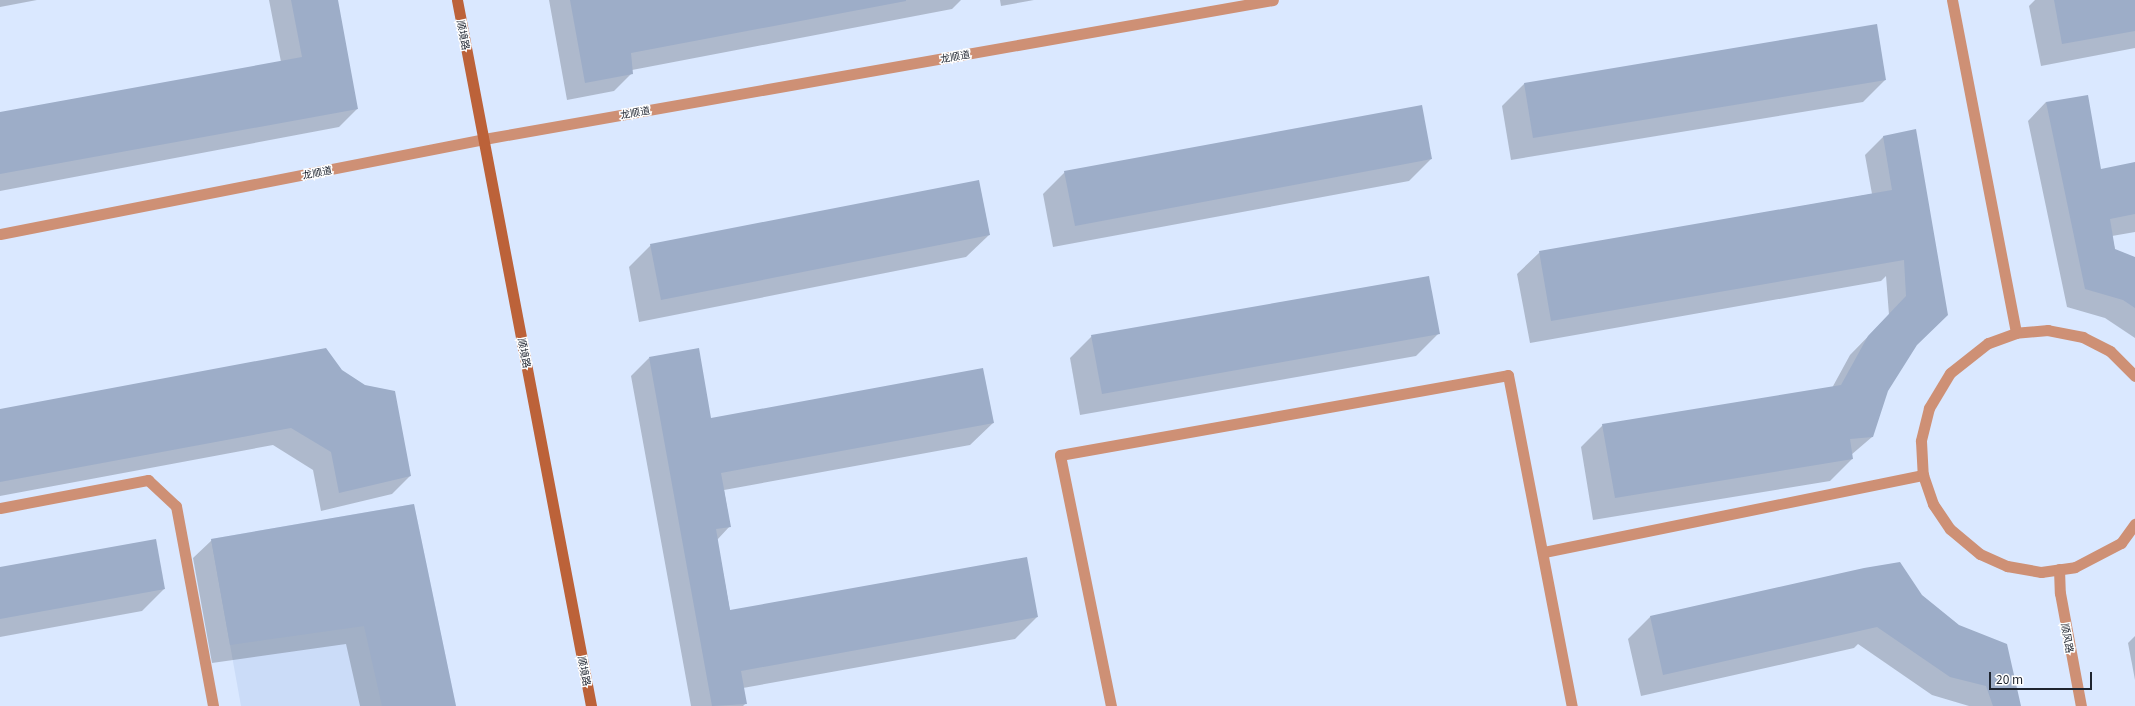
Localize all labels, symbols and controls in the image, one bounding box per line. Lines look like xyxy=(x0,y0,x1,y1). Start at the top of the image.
street label: 顺境路 xyxy=(455,19,473,51)
street label: 龙顺道 xyxy=(939,47,971,65)
street label: 龙顺道 xyxy=(619,103,651,121)
street label: 龙顺道 xyxy=(301,163,333,181)
street label: 顺境路 xyxy=(516,337,534,369)
street label: 顺风路 xyxy=(2059,622,2077,654)
street label: 顺境路 xyxy=(576,655,594,687)
scale bar xyxy=(1991,664,2094,690)
text: 20 m xyxy=(1996,670,2023,687)

